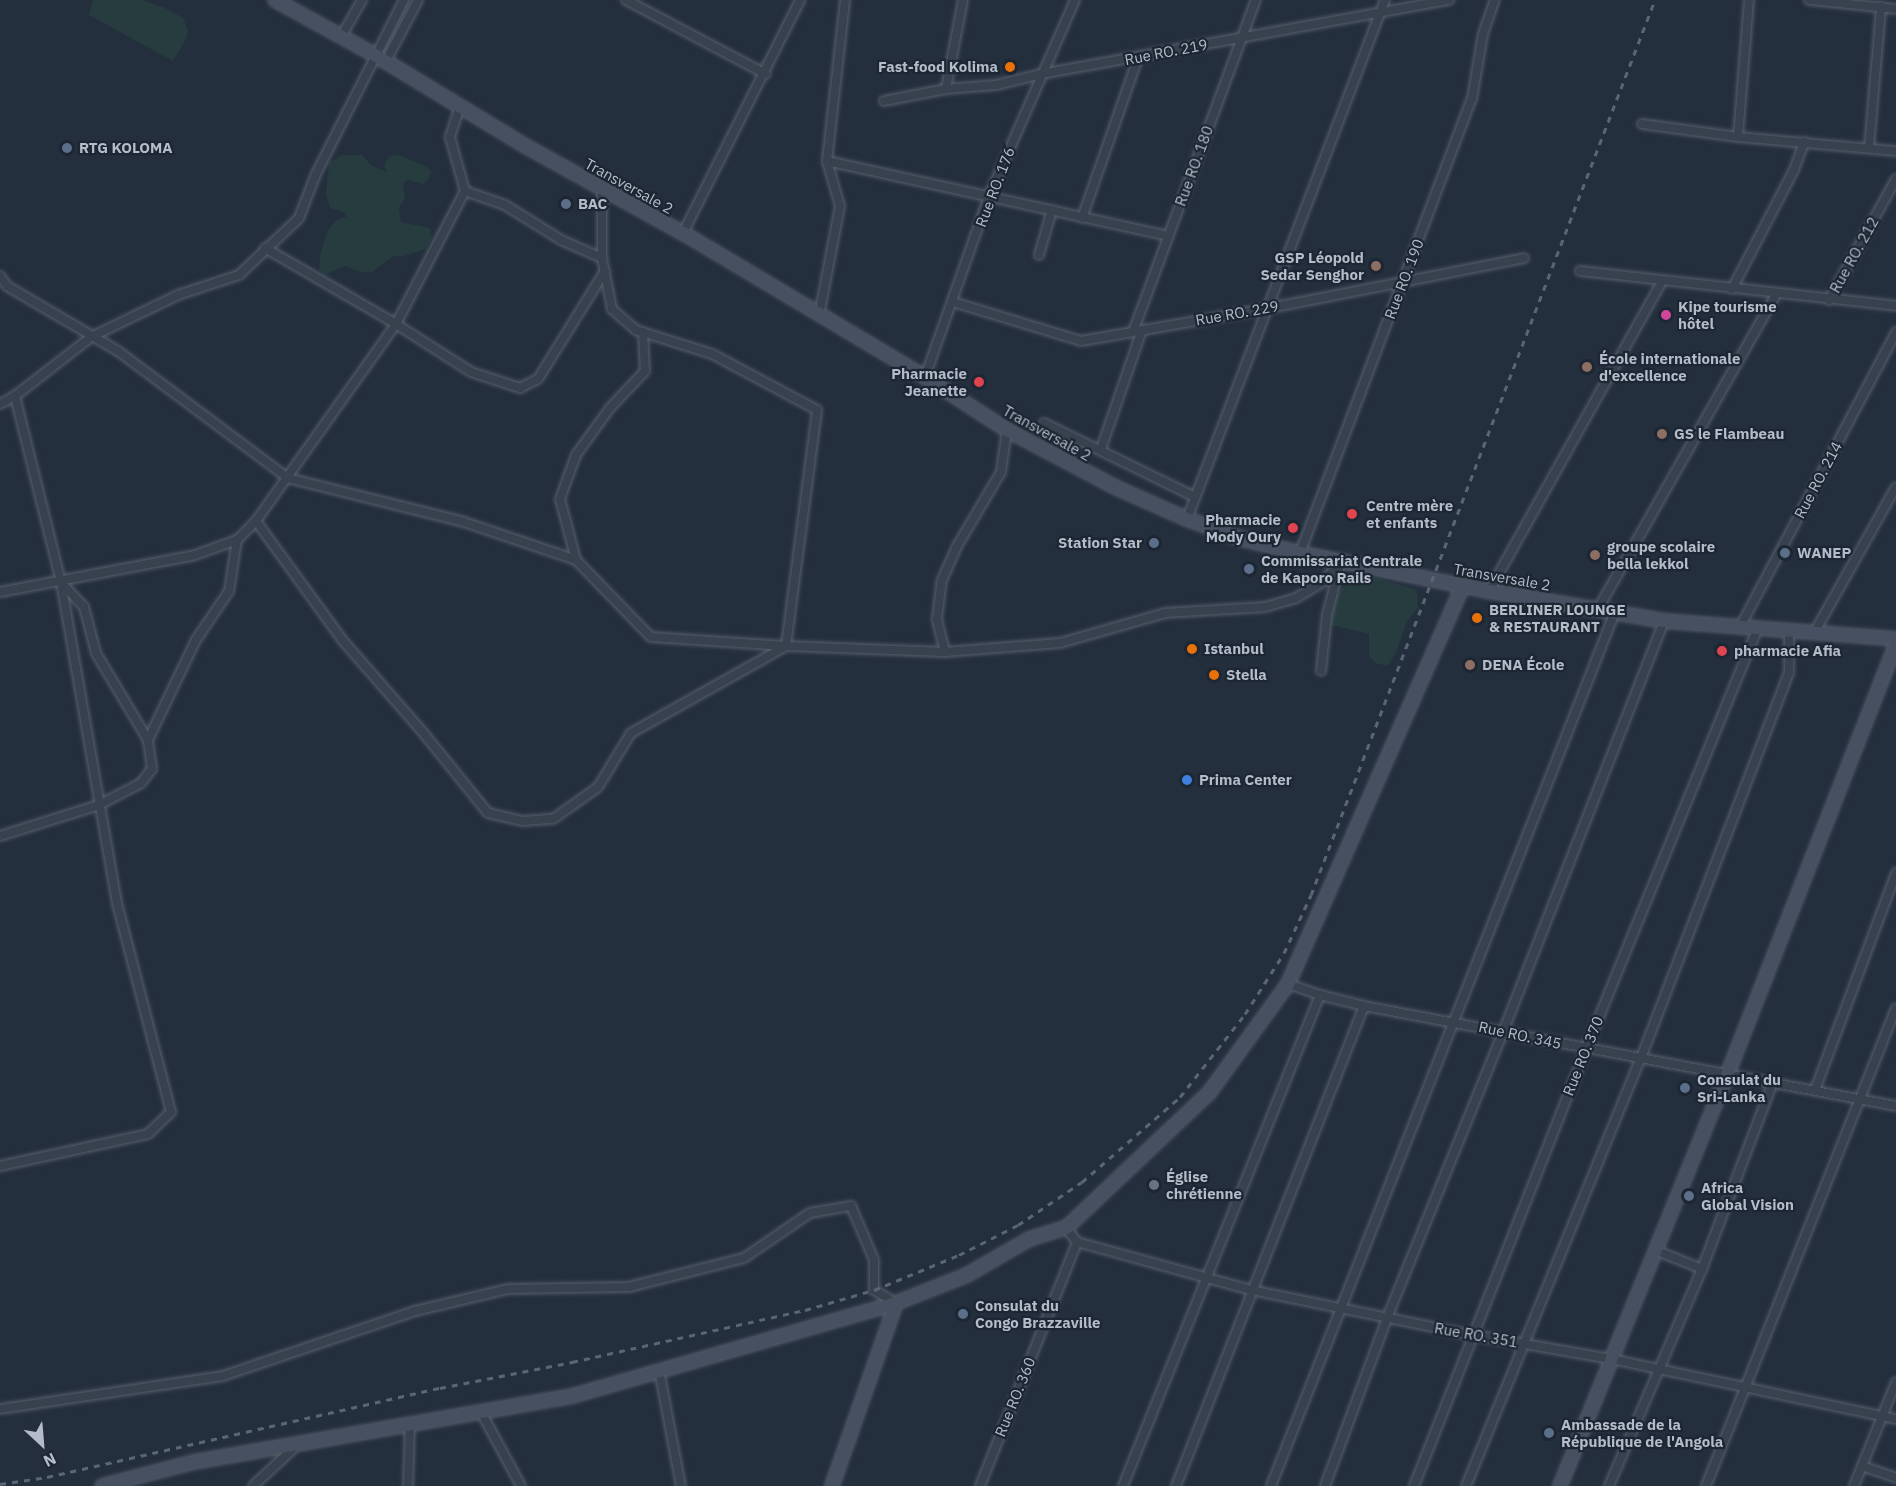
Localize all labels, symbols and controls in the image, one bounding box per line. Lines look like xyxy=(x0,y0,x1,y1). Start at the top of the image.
street label: Rue RO. 219 xyxy=(1123,35,1209,69)
place label: Fast-food Kolima xyxy=(878,58,998,76)
marker: Fast-food Kolima xyxy=(1003,60,1017,74)
street label: Rue RO. 180 xyxy=(1171,123,1217,209)
place label: RTG KOLOMA xyxy=(79,139,173,157)
marker: RTG KOLOMA xyxy=(60,141,74,155)
street label: Rue RO. 176 xyxy=(972,145,1018,229)
street label: Transversale 2 xyxy=(582,154,676,218)
place label: BAC xyxy=(578,195,607,213)
marker: BAC xyxy=(559,197,573,211)
street label: Rue RO. 212 xyxy=(1826,214,1882,296)
street label: Rue RO. 190 xyxy=(1381,237,1427,321)
place label: GSP Léopold Sedar Senghor xyxy=(1260,248,1364,283)
marker: GSP Léopold Sedar Senghor xyxy=(1369,259,1383,273)
street label: Rue RO. 229 xyxy=(1194,297,1280,329)
place label: Kipe tourisme hôtel xyxy=(1678,297,1777,332)
marker: Kipe tourisme hôtel xyxy=(1659,308,1673,322)
place label: École internationale d'excellence xyxy=(1599,349,1740,384)
marker: École internationale d'excellence xyxy=(1580,360,1594,374)
place label: Pharmacie Jeanette xyxy=(891,364,967,399)
marker: Pharmacie Jeanette xyxy=(972,375,986,389)
street label: Transversale 2 xyxy=(1000,401,1094,465)
place label: GS le Flambeau xyxy=(1674,425,1784,443)
marker: GS le Flambeau xyxy=(1655,427,1669,441)
street label: Rue RO. 214 xyxy=(1790,439,1846,521)
place label: Centre mère et enfants xyxy=(1366,496,1453,531)
marker: Centre mère et enfants xyxy=(1343,505,1361,523)
place label: Pharmacie Mody Oury xyxy=(1205,510,1281,545)
marker: Pharmacie Mody Oury xyxy=(1286,521,1300,535)
place label: Station Star xyxy=(1058,534,1142,552)
marker: Station Star xyxy=(1147,536,1161,550)
place label: groupe scolaire bella lekkol xyxy=(1607,537,1715,572)
place label: WANEP xyxy=(1797,544,1851,562)
marker: WANEP xyxy=(1778,546,1792,560)
marker: groupe scolaire bella lekkol xyxy=(1588,548,1602,562)
place label: Commissariat Centrale de Kaporo Rails xyxy=(1261,551,1422,586)
street label: Transversale 2 xyxy=(1452,560,1552,594)
marker: Commissariat Centrale de Kaporo Rails xyxy=(1242,562,1256,576)
place label: BERLINER LOUNGE & RESTAURANT xyxy=(1489,600,1625,635)
marker: BERLINER LOUNGE & RESTAURANT xyxy=(1470,611,1484,625)
place label: Istanbul xyxy=(1204,640,1264,658)
marker: Istanbul xyxy=(1185,642,1199,656)
place label: pharmacie Afia xyxy=(1734,642,1841,660)
marker: pharmacie Afia xyxy=(1715,644,1729,658)
place label: DENA École xyxy=(1482,656,1564,674)
marker: DENA École xyxy=(1463,658,1477,672)
place label: Stella xyxy=(1226,666,1267,684)
marker: Stella xyxy=(1207,668,1221,682)
place label: Prima Center xyxy=(1199,771,1292,789)
marker: Prima Center xyxy=(1180,773,1194,787)
street label: Rue RO. 370 xyxy=(1559,1014,1607,1098)
street label: Rue RO. 345 xyxy=(1477,1017,1563,1053)
place label: Consulat du Sri-Lanka xyxy=(1697,1070,1781,1105)
marker: Consulat du Sri-Lanka xyxy=(1678,1081,1692,1095)
place label: Église chrétienne xyxy=(1166,1167,1242,1202)
marker: Église chrétienne xyxy=(1147,1178,1161,1192)
place label: Africa Global Vision xyxy=(1701,1178,1794,1213)
marker: Africa Global Vision xyxy=(1682,1189,1696,1203)
place label: Consulat du Congo Brazzaville xyxy=(975,1296,1100,1331)
marker: Consulat du Congo Brazzaville xyxy=(956,1307,970,1321)
street label: Rue RO. 351 xyxy=(1433,1319,1519,1351)
street label: Rue RO. 360 xyxy=(991,1355,1039,1439)
north arrow xyxy=(12,1414,72,1474)
place label: Ambassade de la République de l'Angola xyxy=(1561,1415,1723,1450)
marker: Ambassade de la République de l'Angola xyxy=(1542,1426,1556,1440)
text: N xyxy=(40,1449,59,1472)

